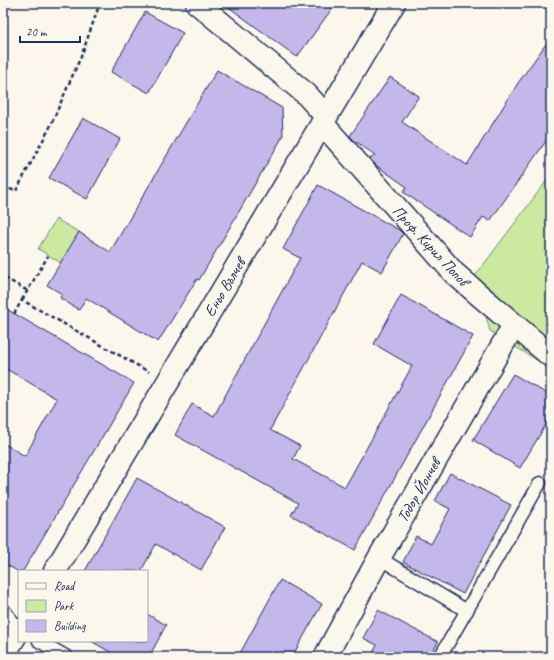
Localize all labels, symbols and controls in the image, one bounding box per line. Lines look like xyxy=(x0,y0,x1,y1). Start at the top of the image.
scale bar xyxy=(20,18,80,44)
text: 20 m xyxy=(26,24,48,40)
street label: Проф. Кирил Попов xyxy=(388,201,476,293)
street label: Еньо Вълчев xyxy=(200,252,252,320)
street label: Тодор Йончев xyxy=(393,452,447,526)
legend xyxy=(18,570,148,642)
text: Road xyxy=(54,578,76,594)
text: Park xyxy=(54,598,75,614)
text: Building xyxy=(54,618,86,634)

